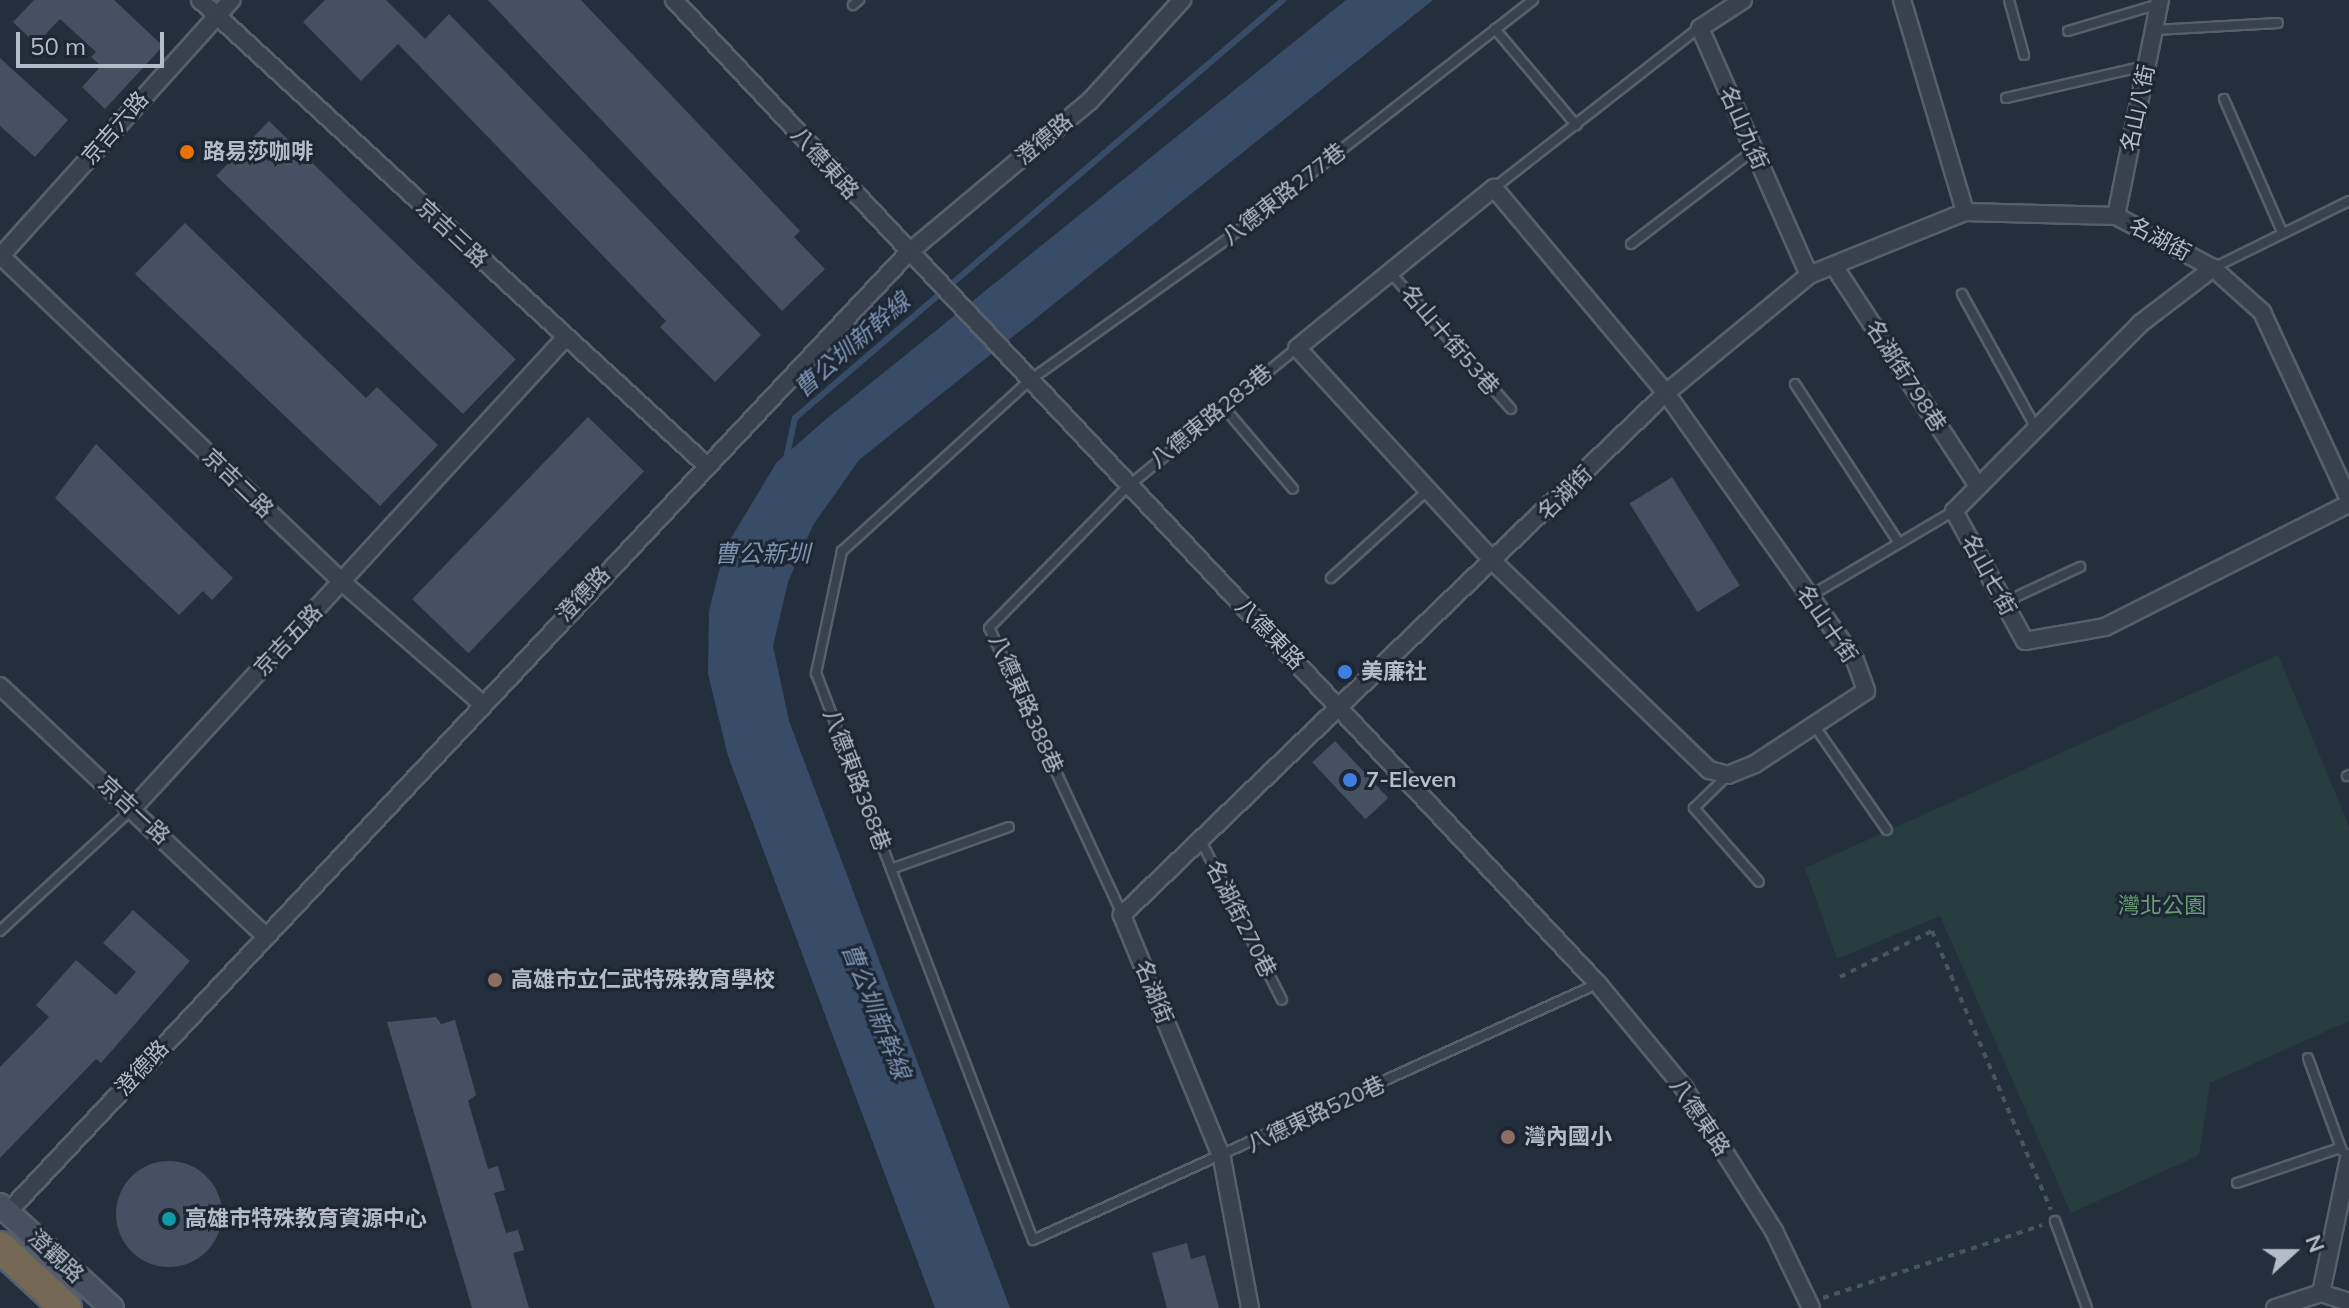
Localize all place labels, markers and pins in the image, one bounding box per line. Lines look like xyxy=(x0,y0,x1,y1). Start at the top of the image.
place label: 路易莎咖啡 xyxy=(203,139,313,165)
marker: 路易莎咖啡 xyxy=(178,143,196,161)
place label: 美廉社 xyxy=(1361,659,1427,685)
marker: 美廉社 xyxy=(1336,663,1354,681)
place label: 7-Eleven xyxy=(1366,767,1457,793)
marker: 7-Eleven xyxy=(1341,771,1359,789)
place label: 高雄市立仁武特殊教育學校 xyxy=(511,967,775,993)
marker: 高雄市立仁武特殊教育學校 xyxy=(486,971,504,989)
place label: 灣內國小 xyxy=(1524,1124,1612,1150)
marker: 灣內國小 xyxy=(1499,1128,1517,1146)
place label: 高雄市特殊教育資源中心 xyxy=(185,1206,427,1232)
marker: 高雄市特殊教育資源中心 xyxy=(160,1210,178,1228)

